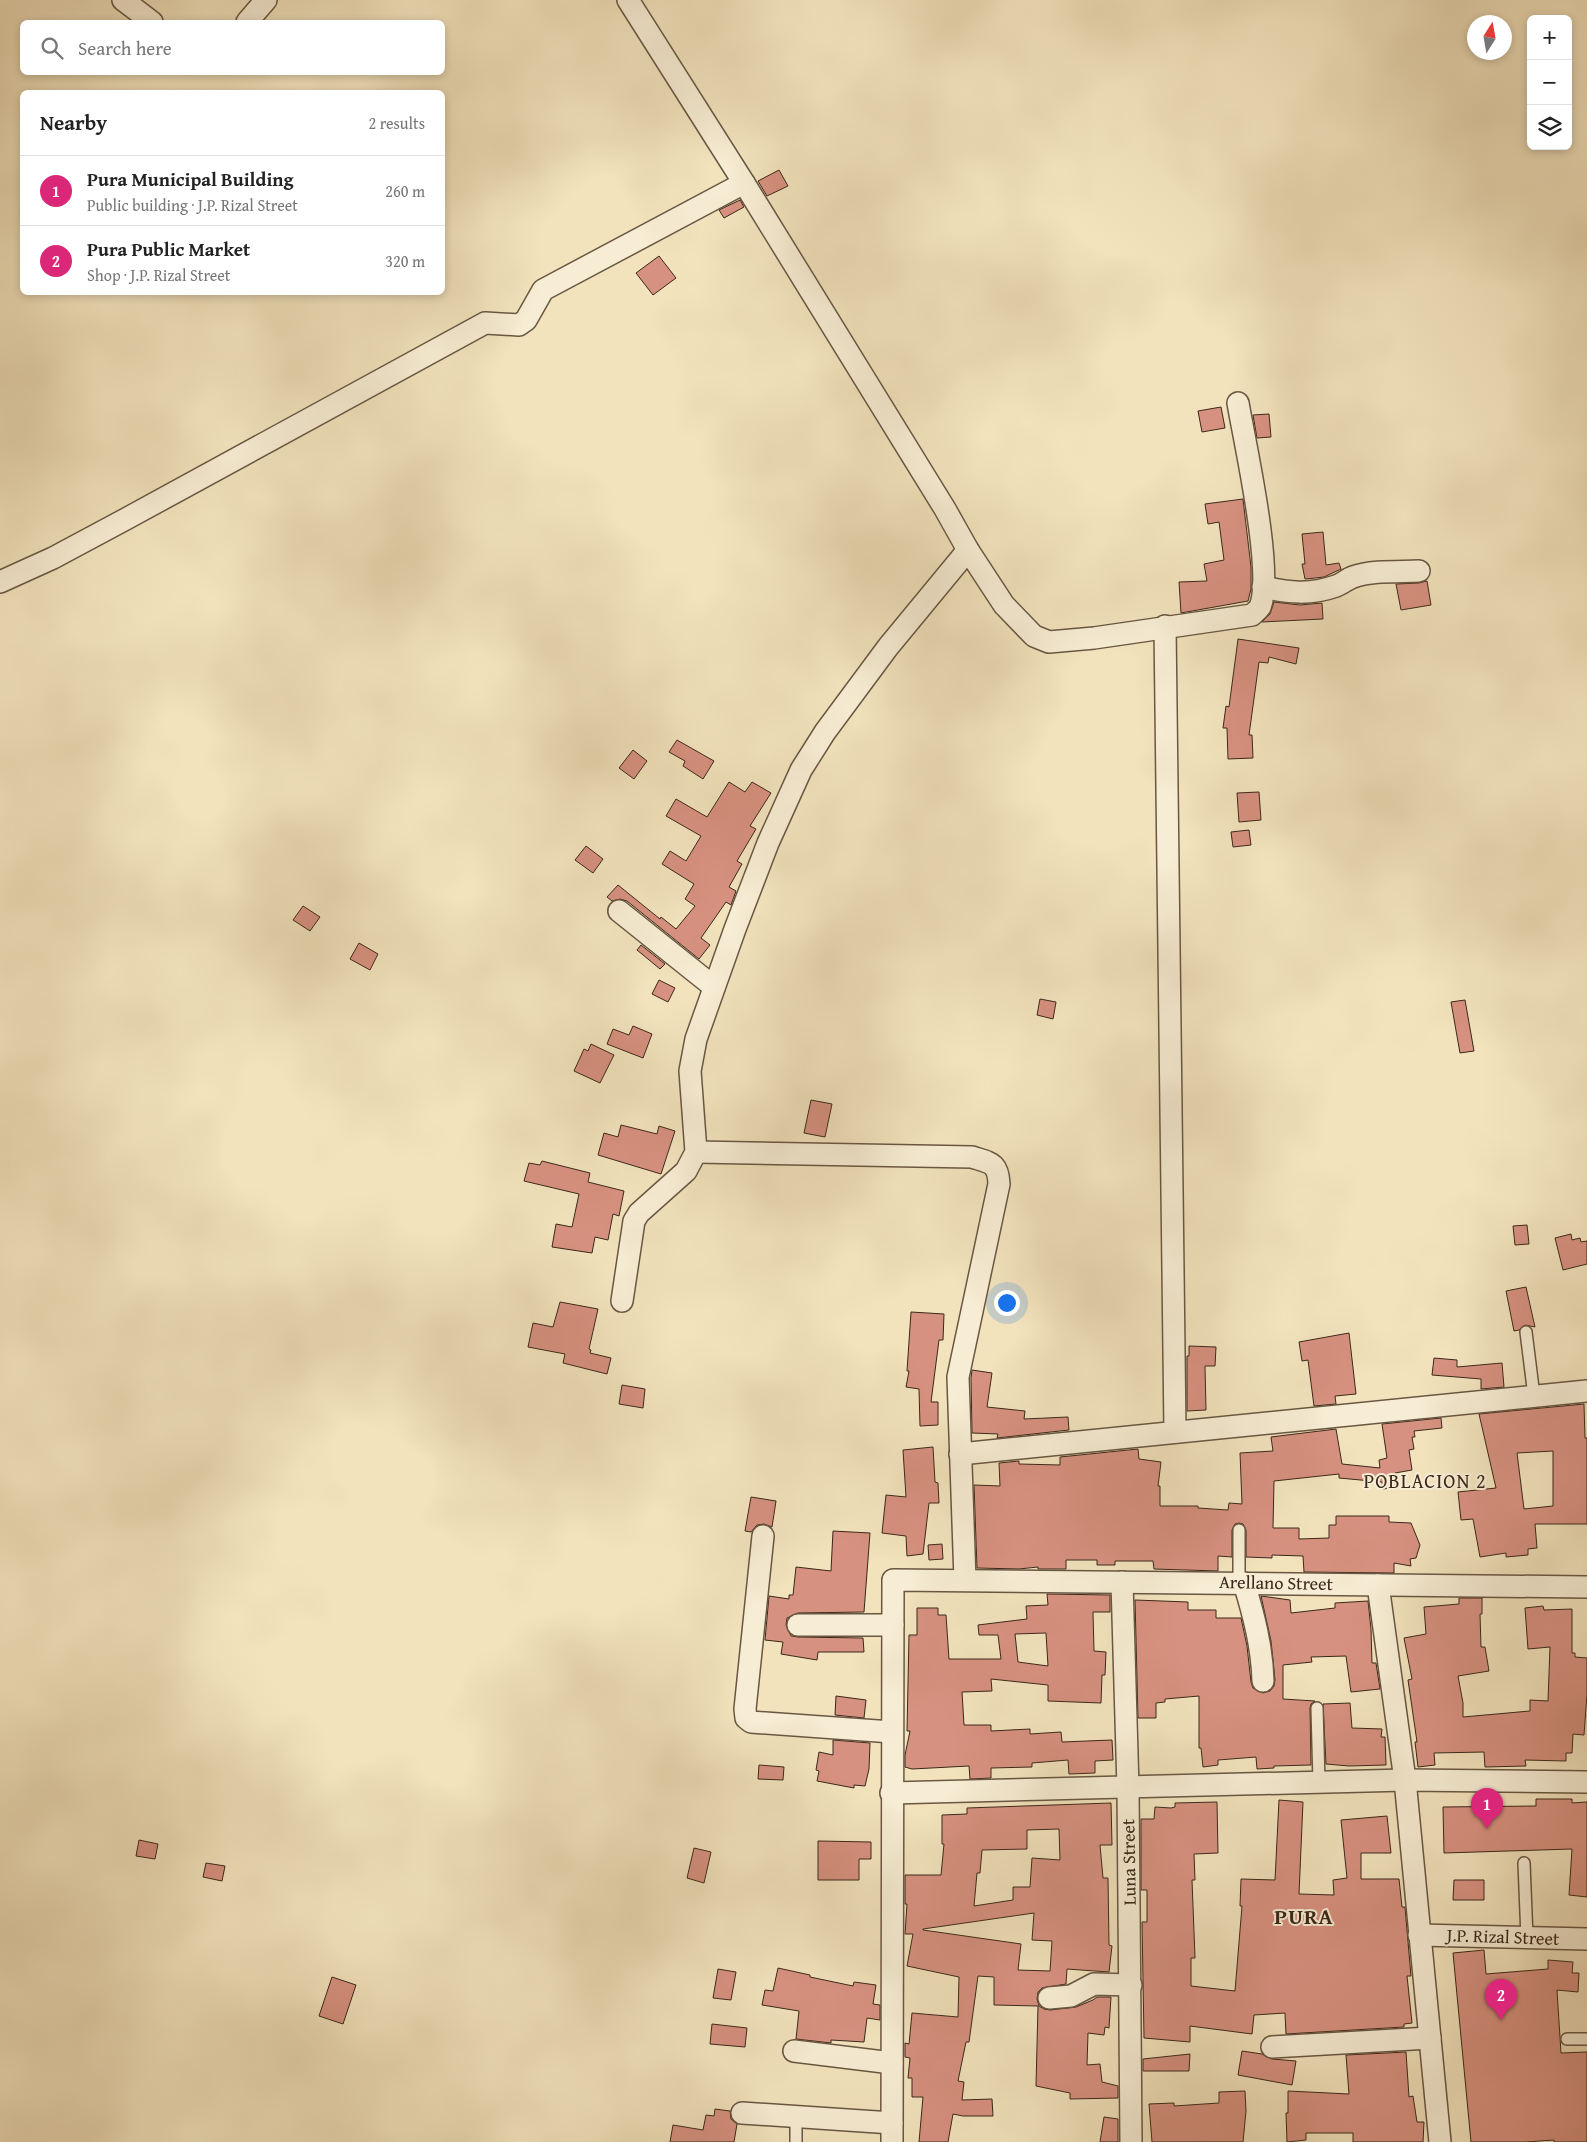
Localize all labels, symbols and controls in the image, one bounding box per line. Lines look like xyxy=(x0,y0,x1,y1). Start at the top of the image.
north arrow xyxy=(1467,15,1512,60)
map controls xyxy=(1527,15,1572,150)
button: + xyxy=(1527,15,1572,60)
search box xyxy=(20,20,445,75)
icon: search xyxy=(38,34,66,62)
text: Search here xyxy=(78,34,172,62)
button: − xyxy=(1527,60,1572,105)
button: layers xyxy=(1527,105,1572,150)
text: Nearby xyxy=(40,107,107,138)
text: 2 results xyxy=(368,111,425,135)
text: Pura Municipal Building xyxy=(87,165,294,193)
text: 1 xyxy=(52,179,60,203)
text: 260 m xyxy=(385,179,425,203)
text: Public building · J.P. Rizal Street xyxy=(87,193,298,217)
text: Pura Public Market xyxy=(87,235,250,263)
text: 2 xyxy=(52,249,60,273)
text: 320 m xyxy=(385,249,425,273)
text: Shop · J.P. Rizal Street xyxy=(87,263,230,287)
your location xyxy=(994,1290,1020,1316)
district label: POBLACION 2 xyxy=(1363,1466,1487,1495)
street label: Arellano Street xyxy=(1219,1568,1334,1597)
pin: 1 xyxy=(1471,1788,1503,1829)
street label: Luna Street xyxy=(1114,1818,1143,1906)
district label: PURA xyxy=(1274,1900,1334,1932)
street label: J.P. Rizal Street xyxy=(1444,1921,1560,1952)
pin: 2 xyxy=(1485,1979,1517,2020)

